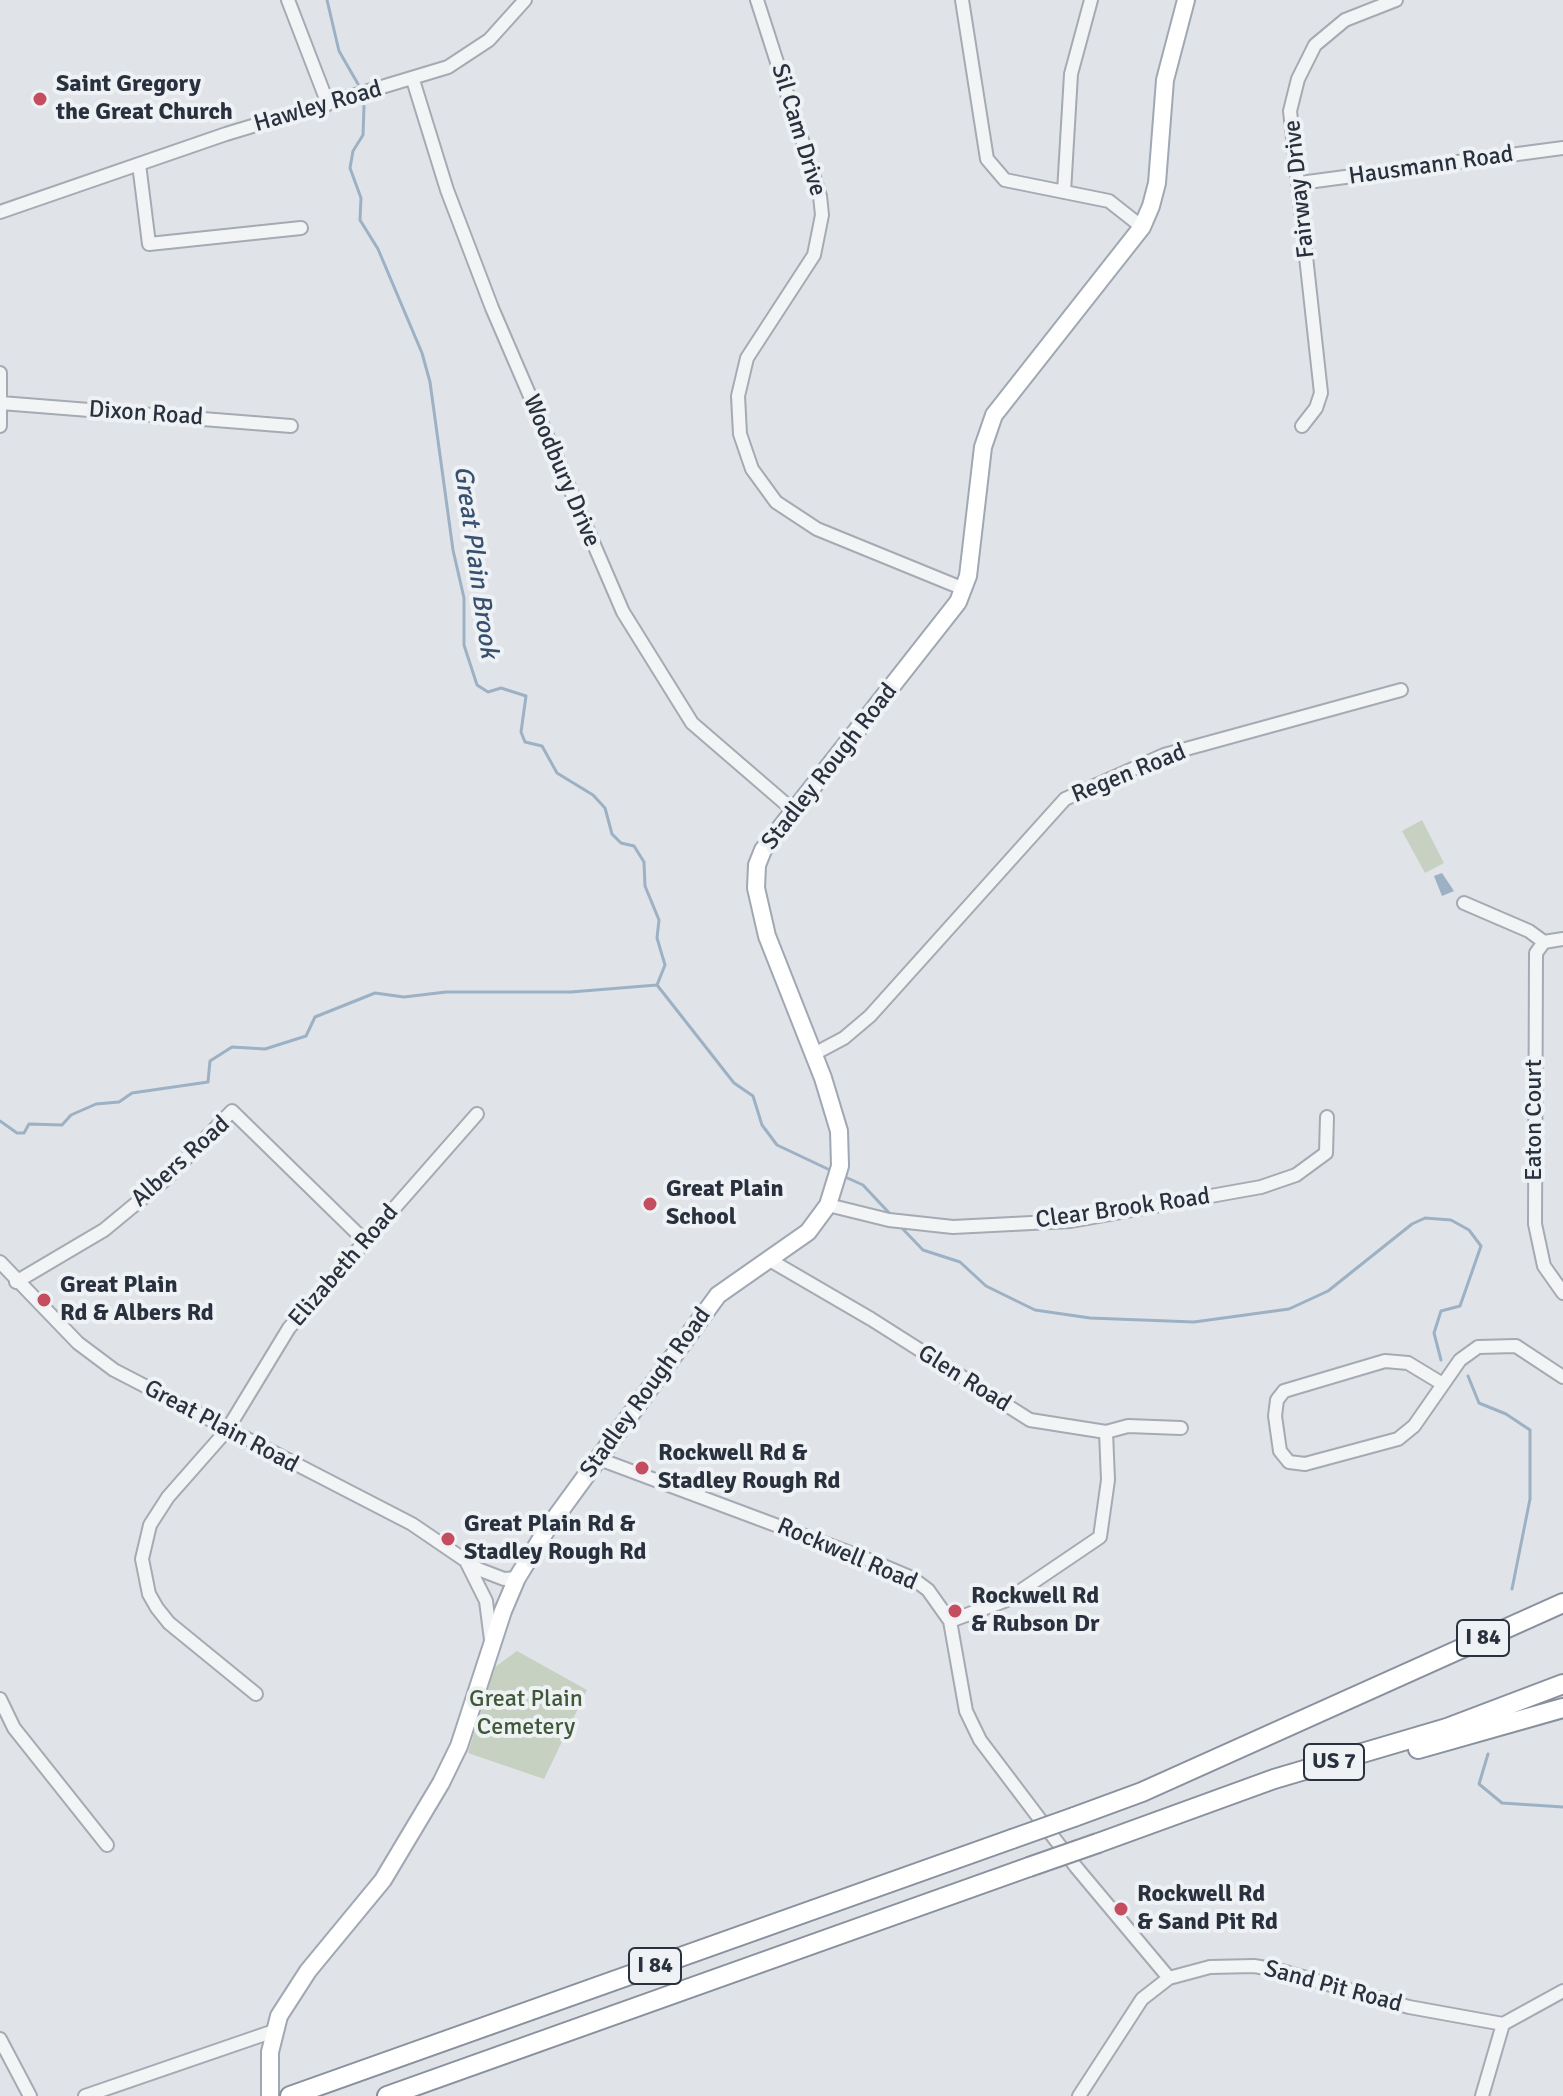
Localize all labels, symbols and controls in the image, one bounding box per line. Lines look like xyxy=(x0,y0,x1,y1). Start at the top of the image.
street label: Sil Cam Drive xyxy=(764,60,832,200)
place label: Saint Gregory the Great Church xyxy=(56,71,233,127)
street label: Hawley Road xyxy=(251,75,385,139)
marker: Saint Gregory the Great Church xyxy=(31,90,49,108)
street label: Fairway Drive xyxy=(1278,118,1322,260)
street label: Hausmann Road xyxy=(1347,140,1515,192)
street label: Woodbury Drive xyxy=(516,391,606,551)
street label: Dixon Road xyxy=(88,396,204,432)
water label: Great Plain Brook xyxy=(446,464,504,660)
street label: Stadley Rough Road xyxy=(756,678,904,856)
street label: Regen Road xyxy=(1068,738,1190,810)
street label: Eaton Court xyxy=(1521,1059,1549,1181)
street label: Albers Road xyxy=(126,1110,236,1214)
place label: Great Plain School xyxy=(666,1176,784,1232)
street label: Clear Brook Road xyxy=(1034,1183,1212,1235)
marker: Great Plain School xyxy=(641,1195,659,1213)
street label: Elizabeth Road xyxy=(283,1199,405,1333)
place label: Great Plain Rd & Albers Rd xyxy=(60,1272,214,1328)
marker: Great Plain Rd & Albers Rd xyxy=(35,1291,53,1309)
street label: Stadley Rough Road xyxy=(575,1302,717,1484)
street label: Glen Road xyxy=(912,1339,1016,1419)
street label: Great Plain Road xyxy=(139,1374,303,1480)
place label: Rockwell Rd & Stadley Rough Rd xyxy=(658,1440,840,1496)
marker: Rockwell Rd & Stadley Rough Rd xyxy=(633,1459,651,1477)
place label: Great Plain Rd & Stadley Rough Rd xyxy=(464,1511,646,1567)
street label: Rockwell Road xyxy=(773,1513,921,1597)
marker: Great Plain Rd & Stadley Rough Rd xyxy=(439,1530,457,1548)
place label: Rockwell Rd & Rubson Dr xyxy=(971,1583,1099,1639)
marker: Rockwell Rd & Rubson Dr xyxy=(946,1602,964,1620)
road number: I 84 xyxy=(1457,1620,1509,1656)
park label: Great Plain Cemetery xyxy=(469,1686,583,1742)
road number: US 7 xyxy=(1304,1744,1364,1780)
place label: Rockwell Rd & Sand Pit Rd xyxy=(1137,1881,1278,1937)
marker: Rockwell Rd & Sand Pit Rd xyxy=(1112,1900,1130,1918)
road number: I 84 xyxy=(629,1948,681,1984)
street label: Sand Pit Road xyxy=(1261,1955,1405,2019)

